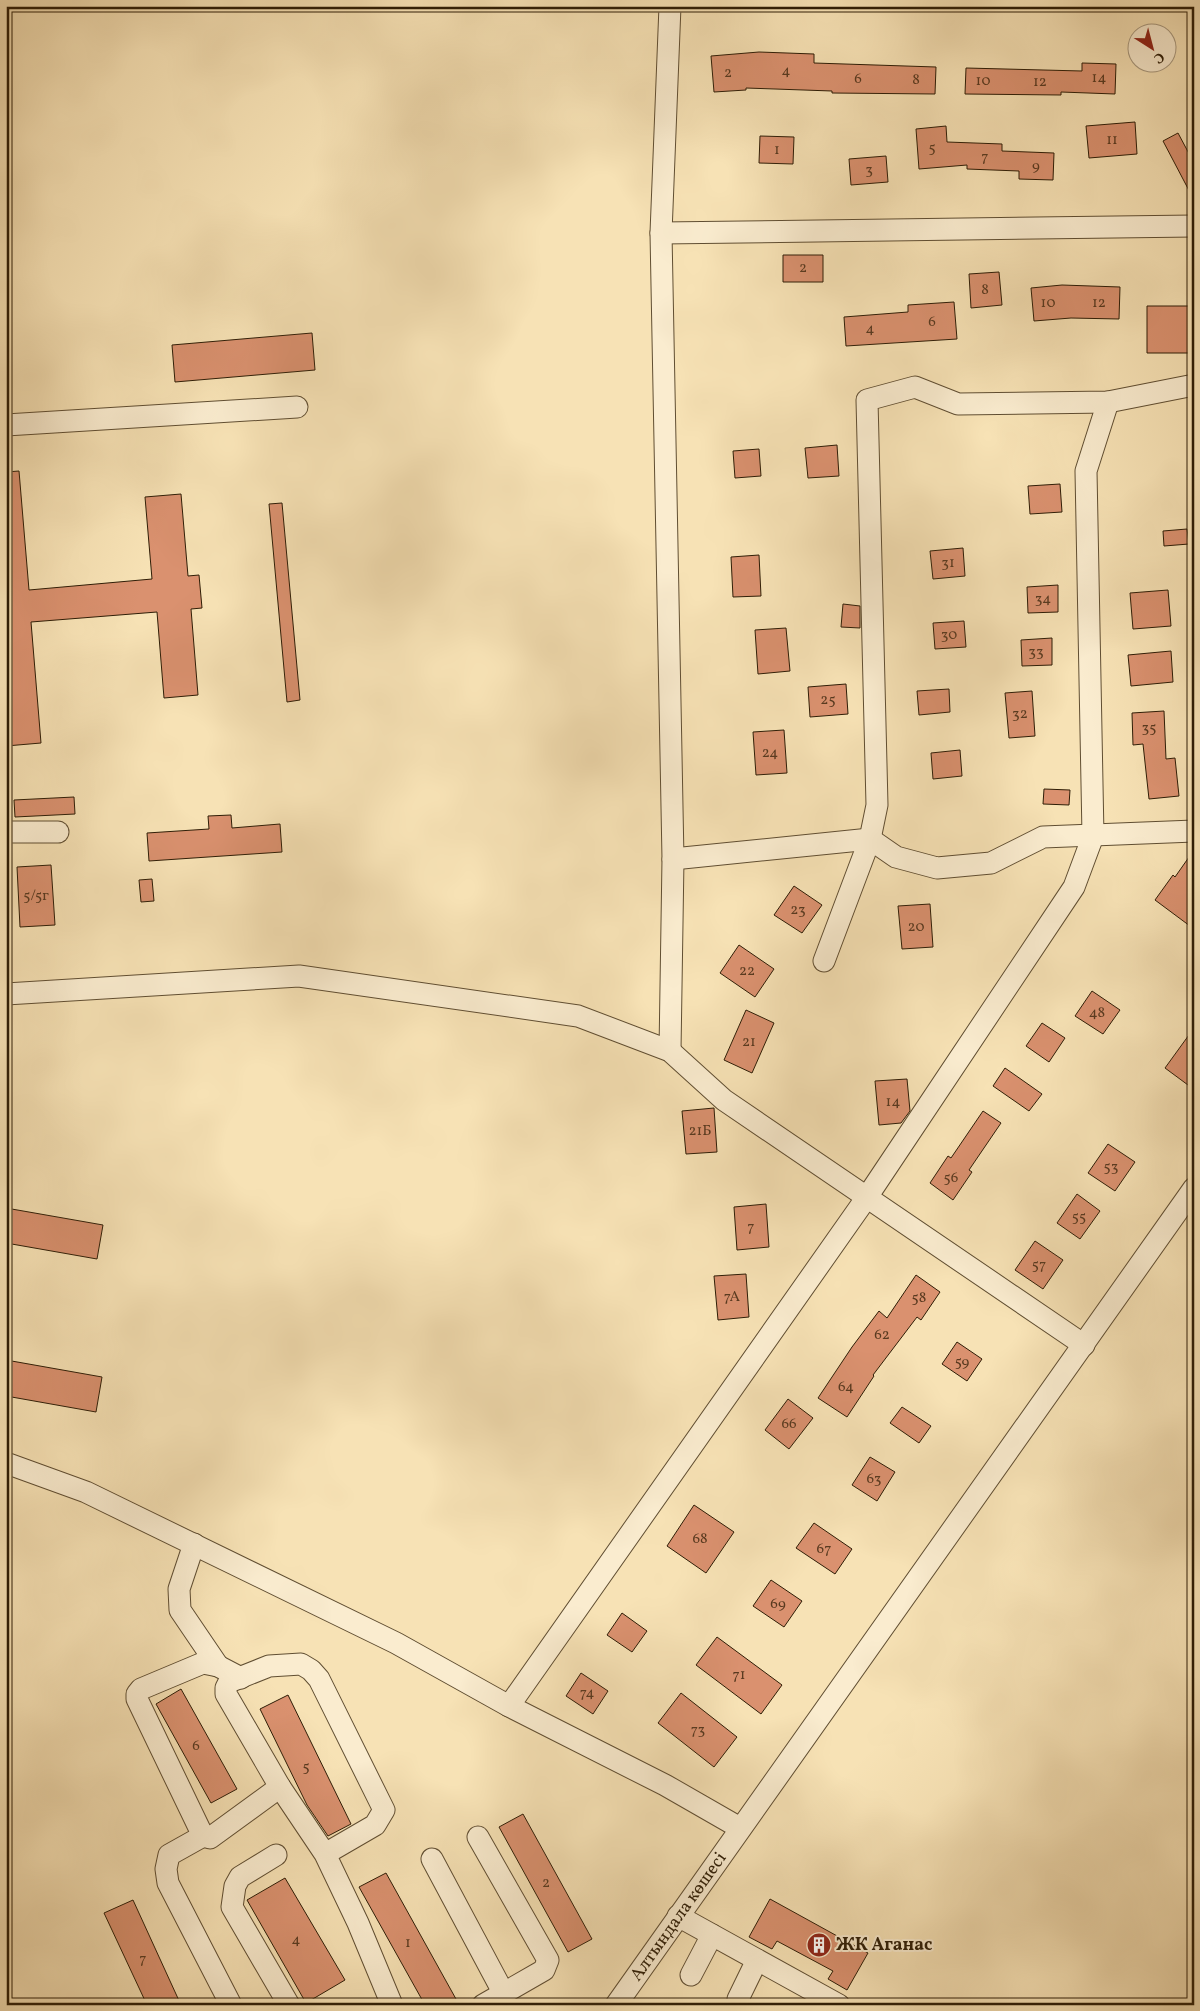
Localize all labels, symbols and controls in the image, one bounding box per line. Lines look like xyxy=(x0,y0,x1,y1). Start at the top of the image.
north arrow xyxy=(1128,22,1178,72)
text: С xyxy=(1150,47,1168,68)
house number: 4 xyxy=(782,61,791,82)
house number: 2 xyxy=(724,63,732,84)
house number: 14 xyxy=(1092,68,1106,89)
house number: 6 xyxy=(854,69,862,90)
house number: 8 xyxy=(912,70,920,91)
house number: 10 xyxy=(976,71,990,92)
house number: 12 xyxy=(1033,72,1047,93)
house number: 11 xyxy=(1106,130,1118,151)
house number: 5 xyxy=(928,138,936,159)
house number: 1 xyxy=(774,140,780,161)
house number: 7 xyxy=(981,147,989,168)
house number: 9 xyxy=(1032,156,1040,177)
house number: 3 xyxy=(865,160,873,181)
house number: 2 xyxy=(799,258,807,279)
house number: 8 xyxy=(981,280,989,301)
house number: 10 xyxy=(1041,293,1055,314)
house number: 12 xyxy=(1092,293,1106,314)
house number: 6 xyxy=(928,312,936,333)
house number: 4 xyxy=(866,319,875,340)
house number: 31 xyxy=(941,553,955,574)
house number: 34 xyxy=(1035,589,1051,610)
house number: 30 xyxy=(941,625,957,646)
house number: 33 xyxy=(1028,642,1044,663)
house number: 25 xyxy=(820,690,836,711)
house number: 32 xyxy=(1012,704,1028,725)
house number: 35 xyxy=(1142,718,1156,739)
house number: 24 xyxy=(762,743,778,764)
house number: 5/5г xyxy=(23,886,49,907)
house number: 23 xyxy=(790,900,806,921)
house number: 20 xyxy=(908,917,924,938)
house number: 22 xyxy=(739,961,755,982)
house number: 48 xyxy=(1089,1003,1105,1024)
house number: 21 xyxy=(742,1032,756,1053)
house number: 14 xyxy=(886,1092,900,1113)
house number: 21Б xyxy=(688,1121,712,1142)
house number: 53 xyxy=(1104,1157,1118,1178)
house number: 56 xyxy=(944,1168,958,1189)
house number: 55 xyxy=(1072,1207,1086,1228)
house number: 7 xyxy=(747,1217,755,1238)
house number: 57 xyxy=(1032,1255,1046,1276)
house number: 7А xyxy=(724,1287,741,1308)
house number: 58 xyxy=(912,1288,926,1309)
house number: 62 xyxy=(874,1325,890,1346)
house number: 59 xyxy=(955,1352,970,1373)
house number: 64 xyxy=(838,1377,854,1398)
house number: 66 xyxy=(781,1414,797,1435)
house number: 63 xyxy=(866,1469,882,1490)
house number: 68 xyxy=(692,1529,708,1550)
house number: 67 xyxy=(817,1539,831,1560)
house number: 69 xyxy=(770,1594,786,1615)
house number: 71 xyxy=(732,1665,746,1686)
house number: 74 xyxy=(580,1683,594,1704)
house number: 73 xyxy=(691,1720,705,1741)
house number: 6 xyxy=(192,1736,200,1757)
house number: 5 xyxy=(302,1757,310,1778)
street label: Алтындала көшесі xyxy=(624,1847,733,1986)
house number: 2 xyxy=(542,1873,550,1894)
house number: 4 xyxy=(292,1930,301,1951)
building icon: ЖК Аганас xyxy=(806,1932,832,1958)
house number: 1 xyxy=(405,1933,411,1954)
place label: ЖК Аганас xyxy=(836,1933,932,1958)
house number: 7 xyxy=(139,1949,147,1970)

